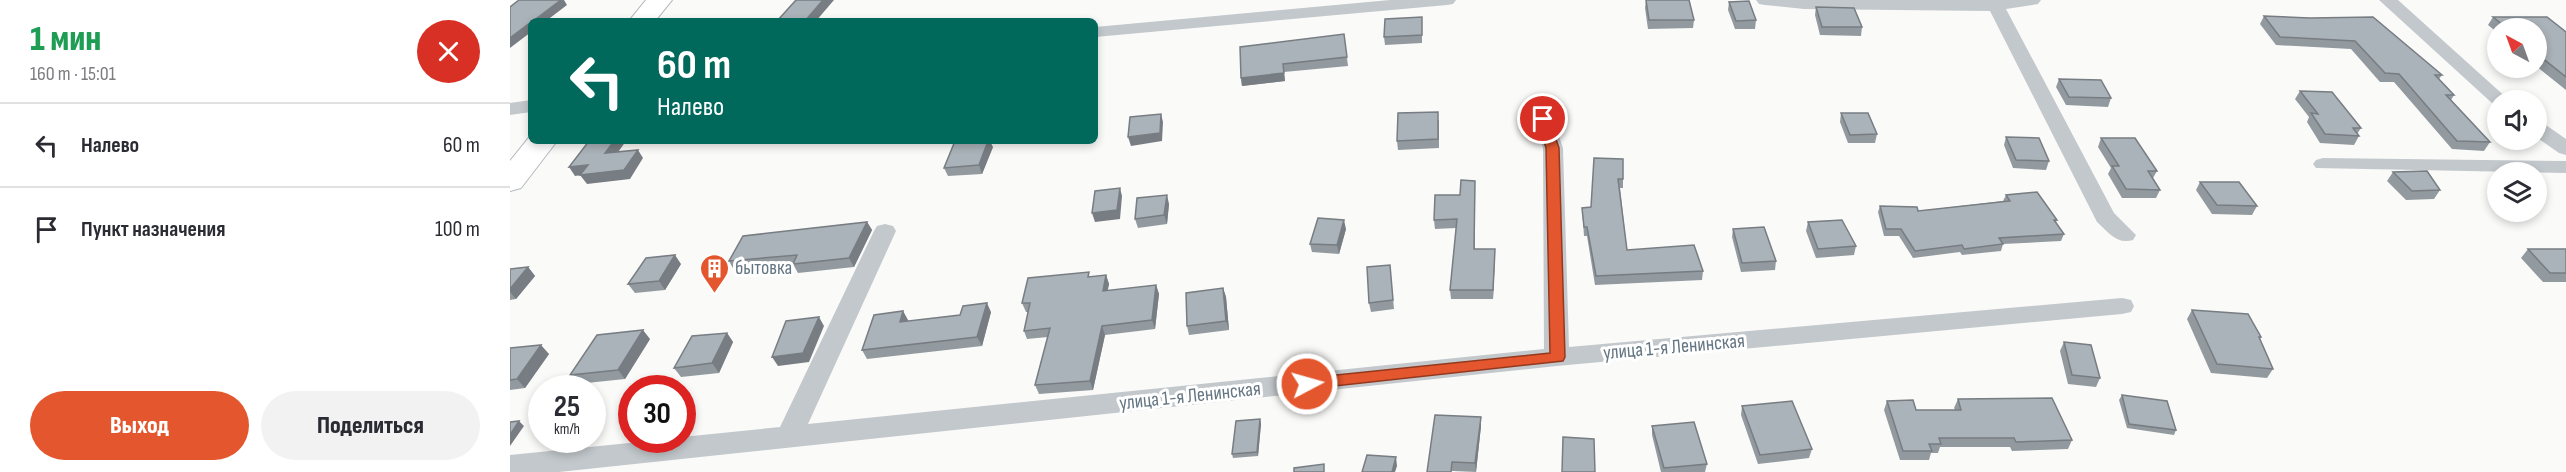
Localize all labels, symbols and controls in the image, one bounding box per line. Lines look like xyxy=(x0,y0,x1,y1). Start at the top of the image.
text: 1 мин xyxy=(30,18,101,61)
north arrow xyxy=(2487,18,2547,78)
map controls xyxy=(2487,18,2547,222)
button: close xyxy=(417,20,480,83)
text: 60 m xyxy=(657,40,731,91)
icon: left xyxy=(558,42,636,120)
text: 160 m · 15:01 xyxy=(30,62,116,86)
button: sound xyxy=(2487,90,2547,150)
text: Налево xyxy=(657,91,724,123)
pin xyxy=(1517,93,1568,144)
icon: arrive xyxy=(1526,102,1559,135)
icon: left xyxy=(30,129,63,162)
text: Налево xyxy=(81,132,139,159)
text: 60 m xyxy=(443,132,480,159)
button: layers xyxy=(2487,162,2547,222)
icon: arrive xyxy=(30,213,63,246)
text: Пункт назначения xyxy=(81,216,225,243)
text: 100 m xyxy=(435,216,480,243)
building icon: бытовка xyxy=(698,252,730,294)
place label: бытовка xyxy=(735,256,792,280)
street label: улица 1-я Ленинская xyxy=(1602,329,1746,365)
position arrow xyxy=(1275,352,1339,416)
speed limit sign: 30 xyxy=(618,375,696,453)
street label: улица 1-я Ленинская xyxy=(1118,377,1262,415)
text: 25 xyxy=(554,389,580,425)
button: Выход xyxy=(30,391,249,460)
button: Поделиться xyxy=(261,391,480,460)
text: km/h xyxy=(554,420,580,439)

